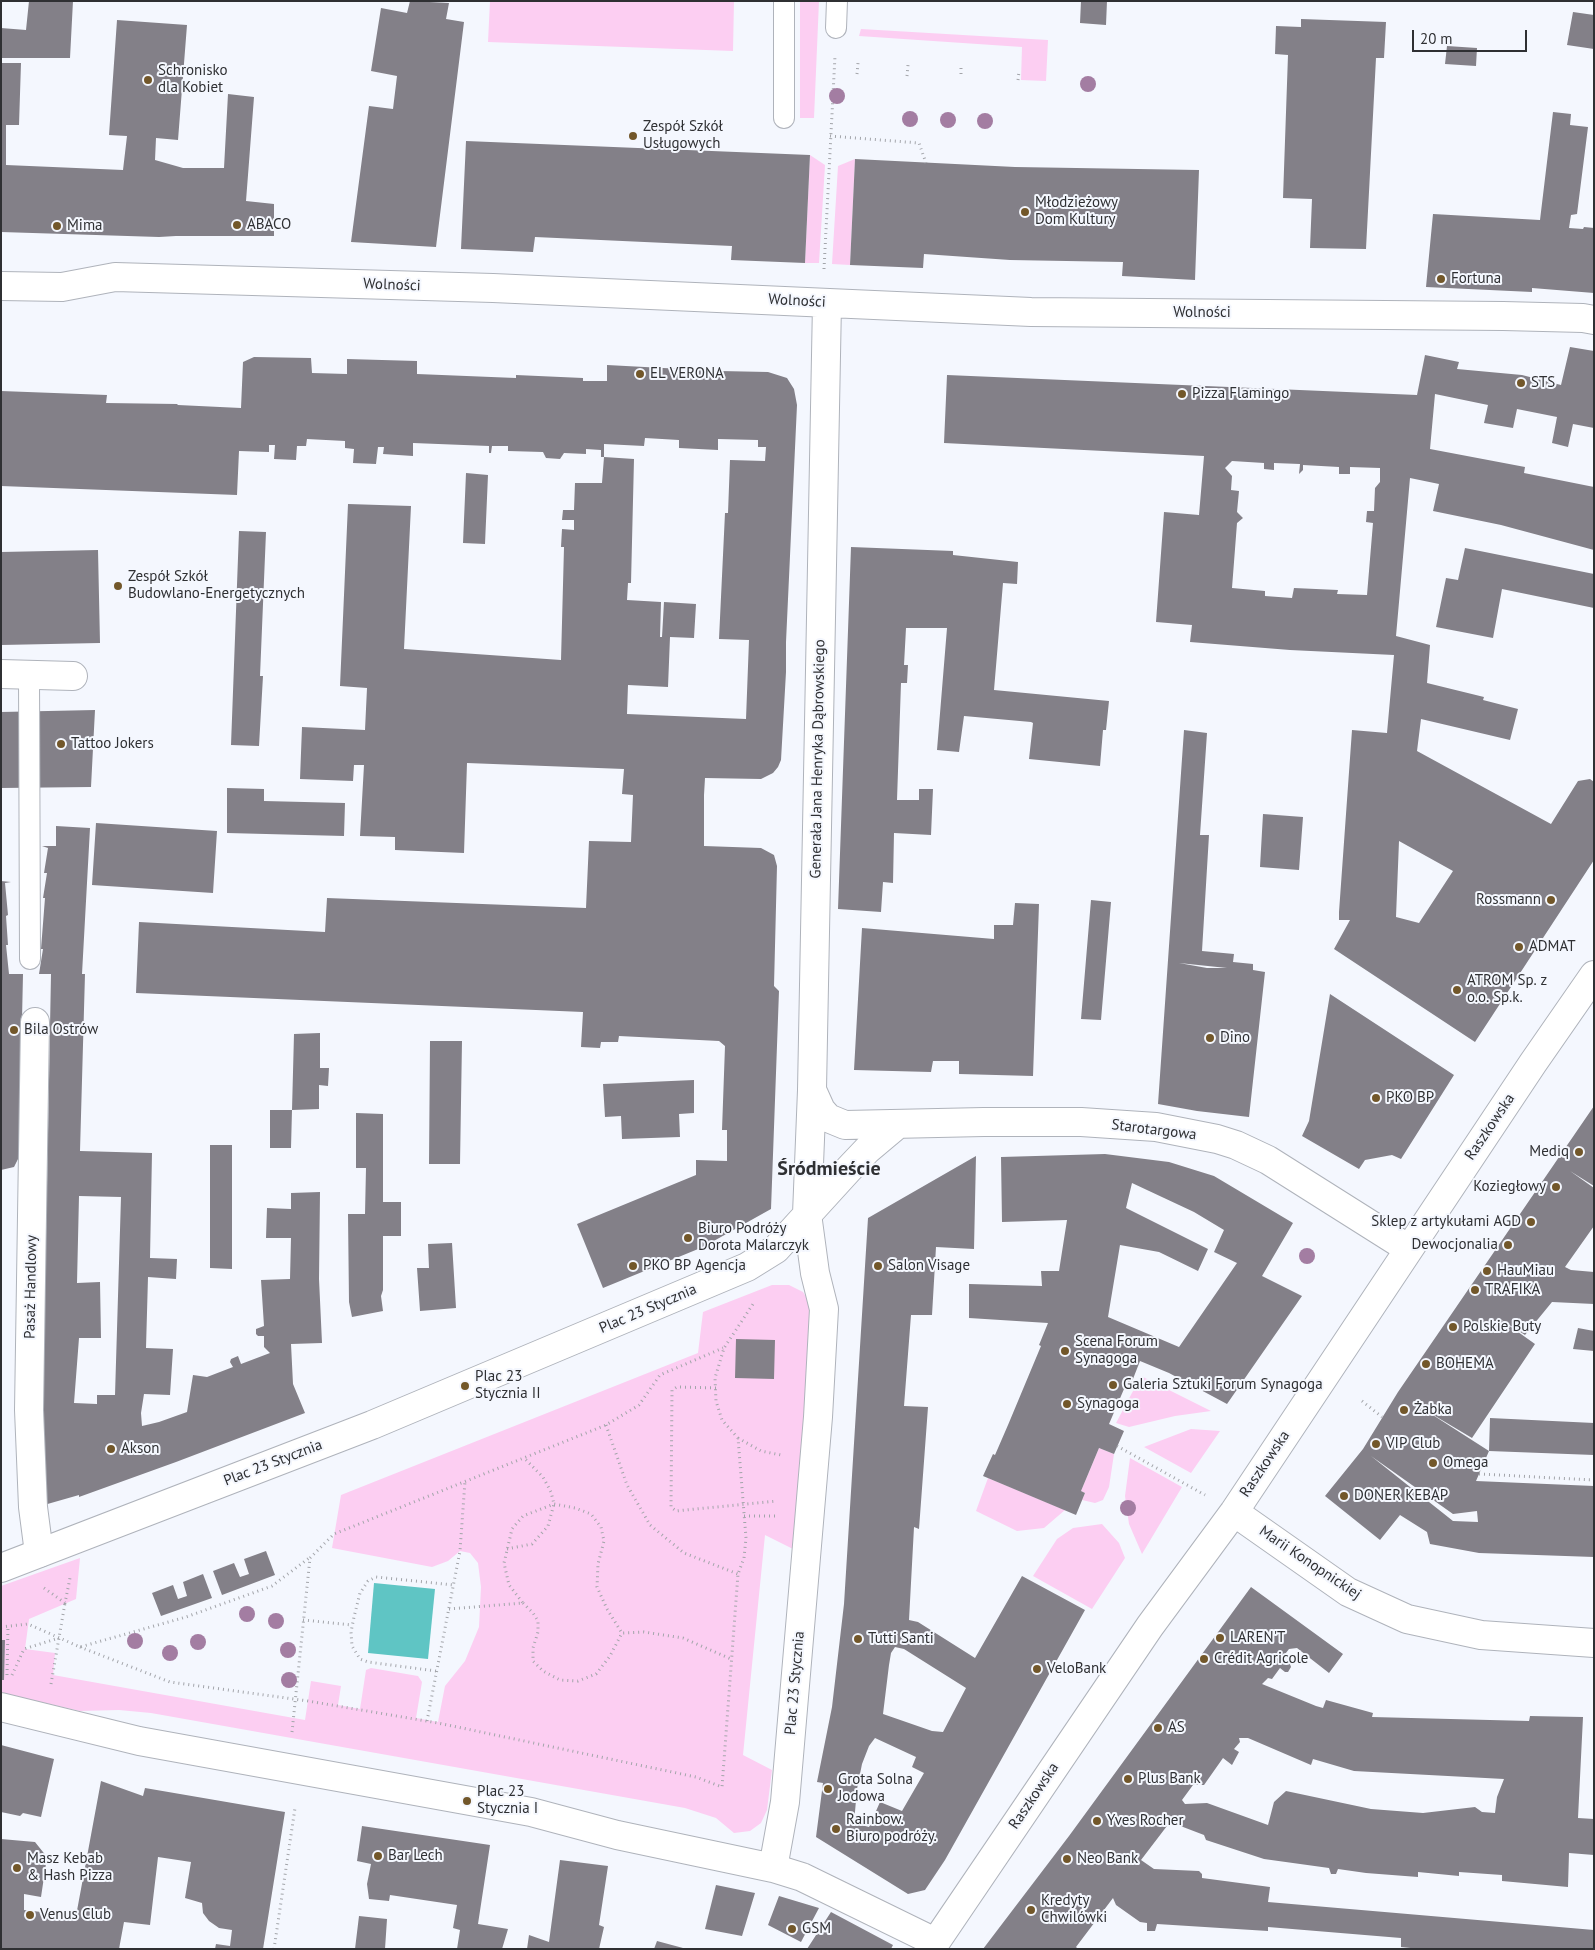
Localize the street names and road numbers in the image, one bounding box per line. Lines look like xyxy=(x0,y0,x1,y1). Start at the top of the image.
street label: Wolności xyxy=(363,275,421,295)
street label: Wolności xyxy=(768,291,826,311)
street label: Wolności xyxy=(1173,304,1231,322)
street label: Generała Jana Henryka Dąbrowskiego xyxy=(807,639,829,879)
street label: Raszkowska xyxy=(1461,1090,1519,1164)
street label: Starotargowa xyxy=(1110,1116,1198,1144)
street label: Pasaż Handlowy xyxy=(21,1235,41,1339)
street label: Plac 23 Stycznia xyxy=(597,1280,699,1338)
street label: Raszkowska xyxy=(1236,1427,1294,1501)
street label: Plac 23 Stycznia xyxy=(221,1436,325,1490)
street label: Marii Konopnickiej xyxy=(1256,1522,1364,1604)
street label: Plac 23 Stycznia xyxy=(781,1630,809,1736)
street label: Raszkowska xyxy=(1005,1759,1063,1833)

